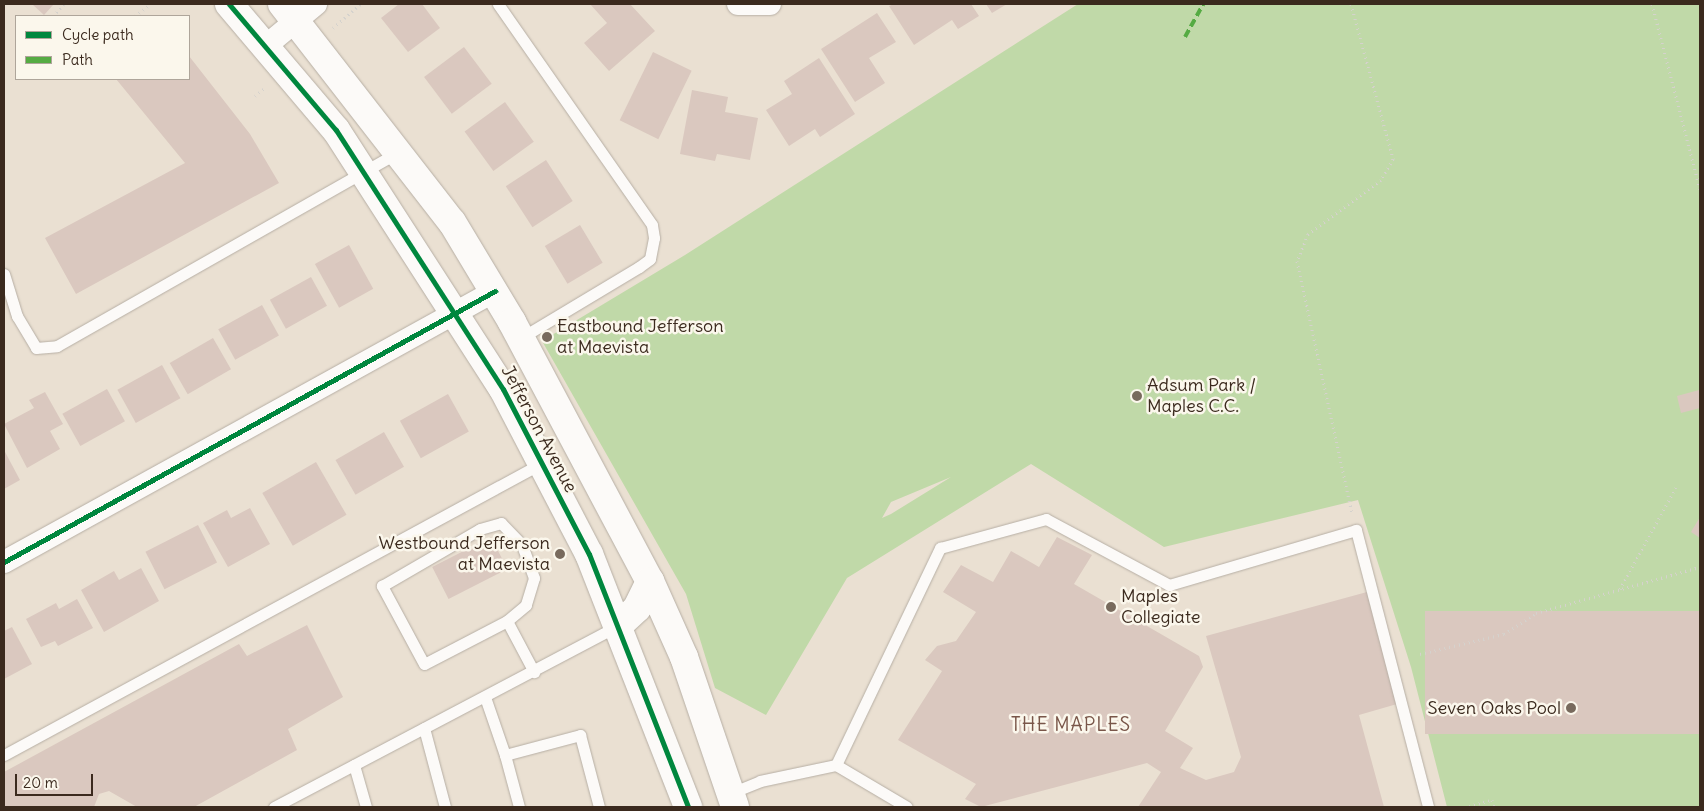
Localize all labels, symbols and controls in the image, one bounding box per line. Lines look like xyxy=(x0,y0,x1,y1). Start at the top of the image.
legend xyxy=(15,15,190,80)
text: Cycle path xyxy=(62,25,134,44)
text: Path xyxy=(62,50,93,69)
place label: Eastbound Jefferson at Maevista xyxy=(557,316,724,358)
marker: Eastbound Jefferson at Maevista xyxy=(541,331,553,343)
street label: Jefferson Avenue xyxy=(496,362,582,496)
place label: Adsum Park / Maples C.C. xyxy=(1147,375,1256,418)
marker: Adsum Park / Maples C.C. xyxy=(1131,390,1143,402)
place label: Westbound Jefferson at Maevista xyxy=(379,533,550,576)
marker: Westbound Jefferson at Maevista xyxy=(554,548,566,560)
place label: Maples Collegiate xyxy=(1121,586,1200,628)
marker: Maples Collegiate xyxy=(1105,601,1117,613)
place label: Seven Oaks Pool xyxy=(1428,697,1561,719)
marker: Seven Oaks Pool xyxy=(1565,702,1577,714)
district label: THE MAPLES xyxy=(1010,714,1132,736)
scale bar xyxy=(18,764,95,796)
text: 20 m xyxy=(23,773,58,792)

